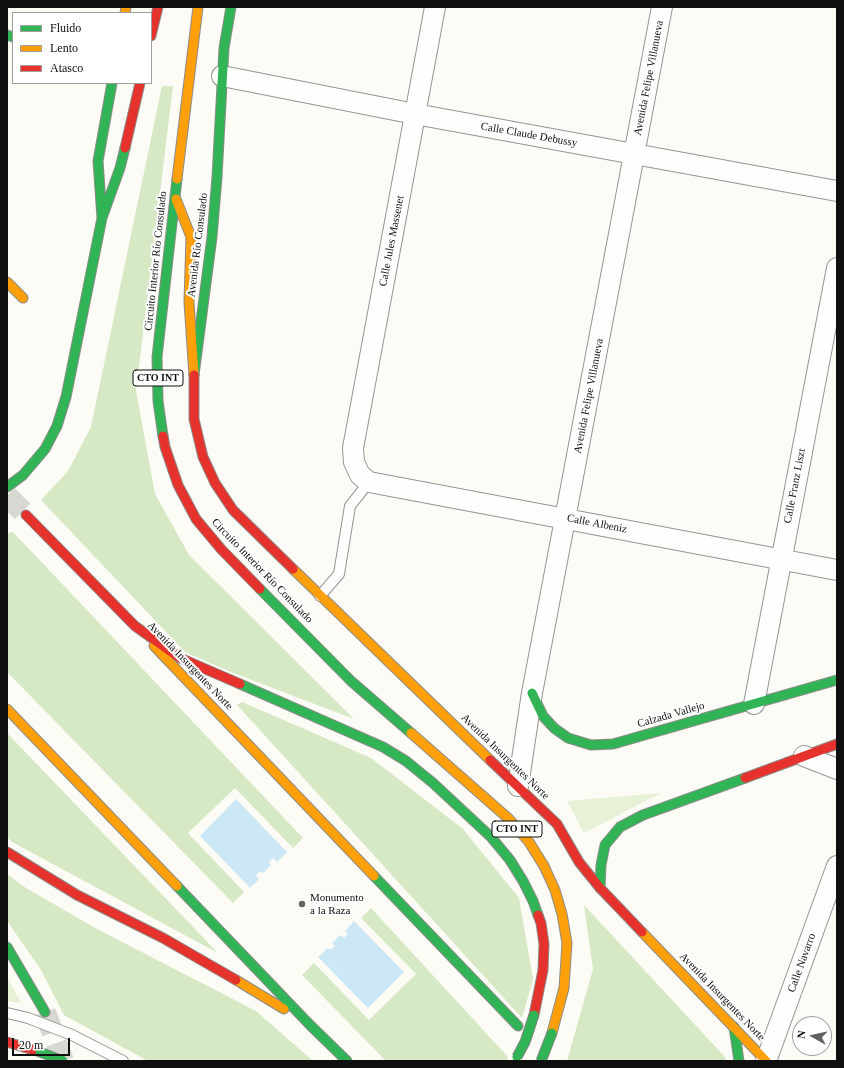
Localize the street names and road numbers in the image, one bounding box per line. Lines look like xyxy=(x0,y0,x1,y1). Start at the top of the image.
street label: Avenida Felipe Villanueva xyxy=(631,19,667,137)
street label: Calle Claude Debussy xyxy=(480,120,578,150)
street label: Circuito Interior Río Consulado xyxy=(142,191,170,331)
street label: Avenida Río Consulado xyxy=(185,192,211,298)
street label: Calle Jules Massenet xyxy=(377,194,407,288)
street label: Avenida Felipe Villanueva xyxy=(571,337,607,455)
road number: CTO INT xyxy=(133,370,183,386)
street label: Calle Franz Liszt xyxy=(781,448,809,524)
street label: Calle Albeniz xyxy=(566,512,628,536)
street label: Circuito Interior Río Consulado xyxy=(209,516,315,626)
street label: Avenida Insurgentes Norte xyxy=(144,619,236,713)
street label: Calzada Vallejo xyxy=(636,699,706,731)
street label: Avenida Insurgentes Norte xyxy=(458,711,552,803)
road number: CTO INT xyxy=(492,821,542,837)
street label: Calle Navarro xyxy=(785,932,819,994)
street label: Avenida Insurgentes Norte xyxy=(676,950,768,1044)

